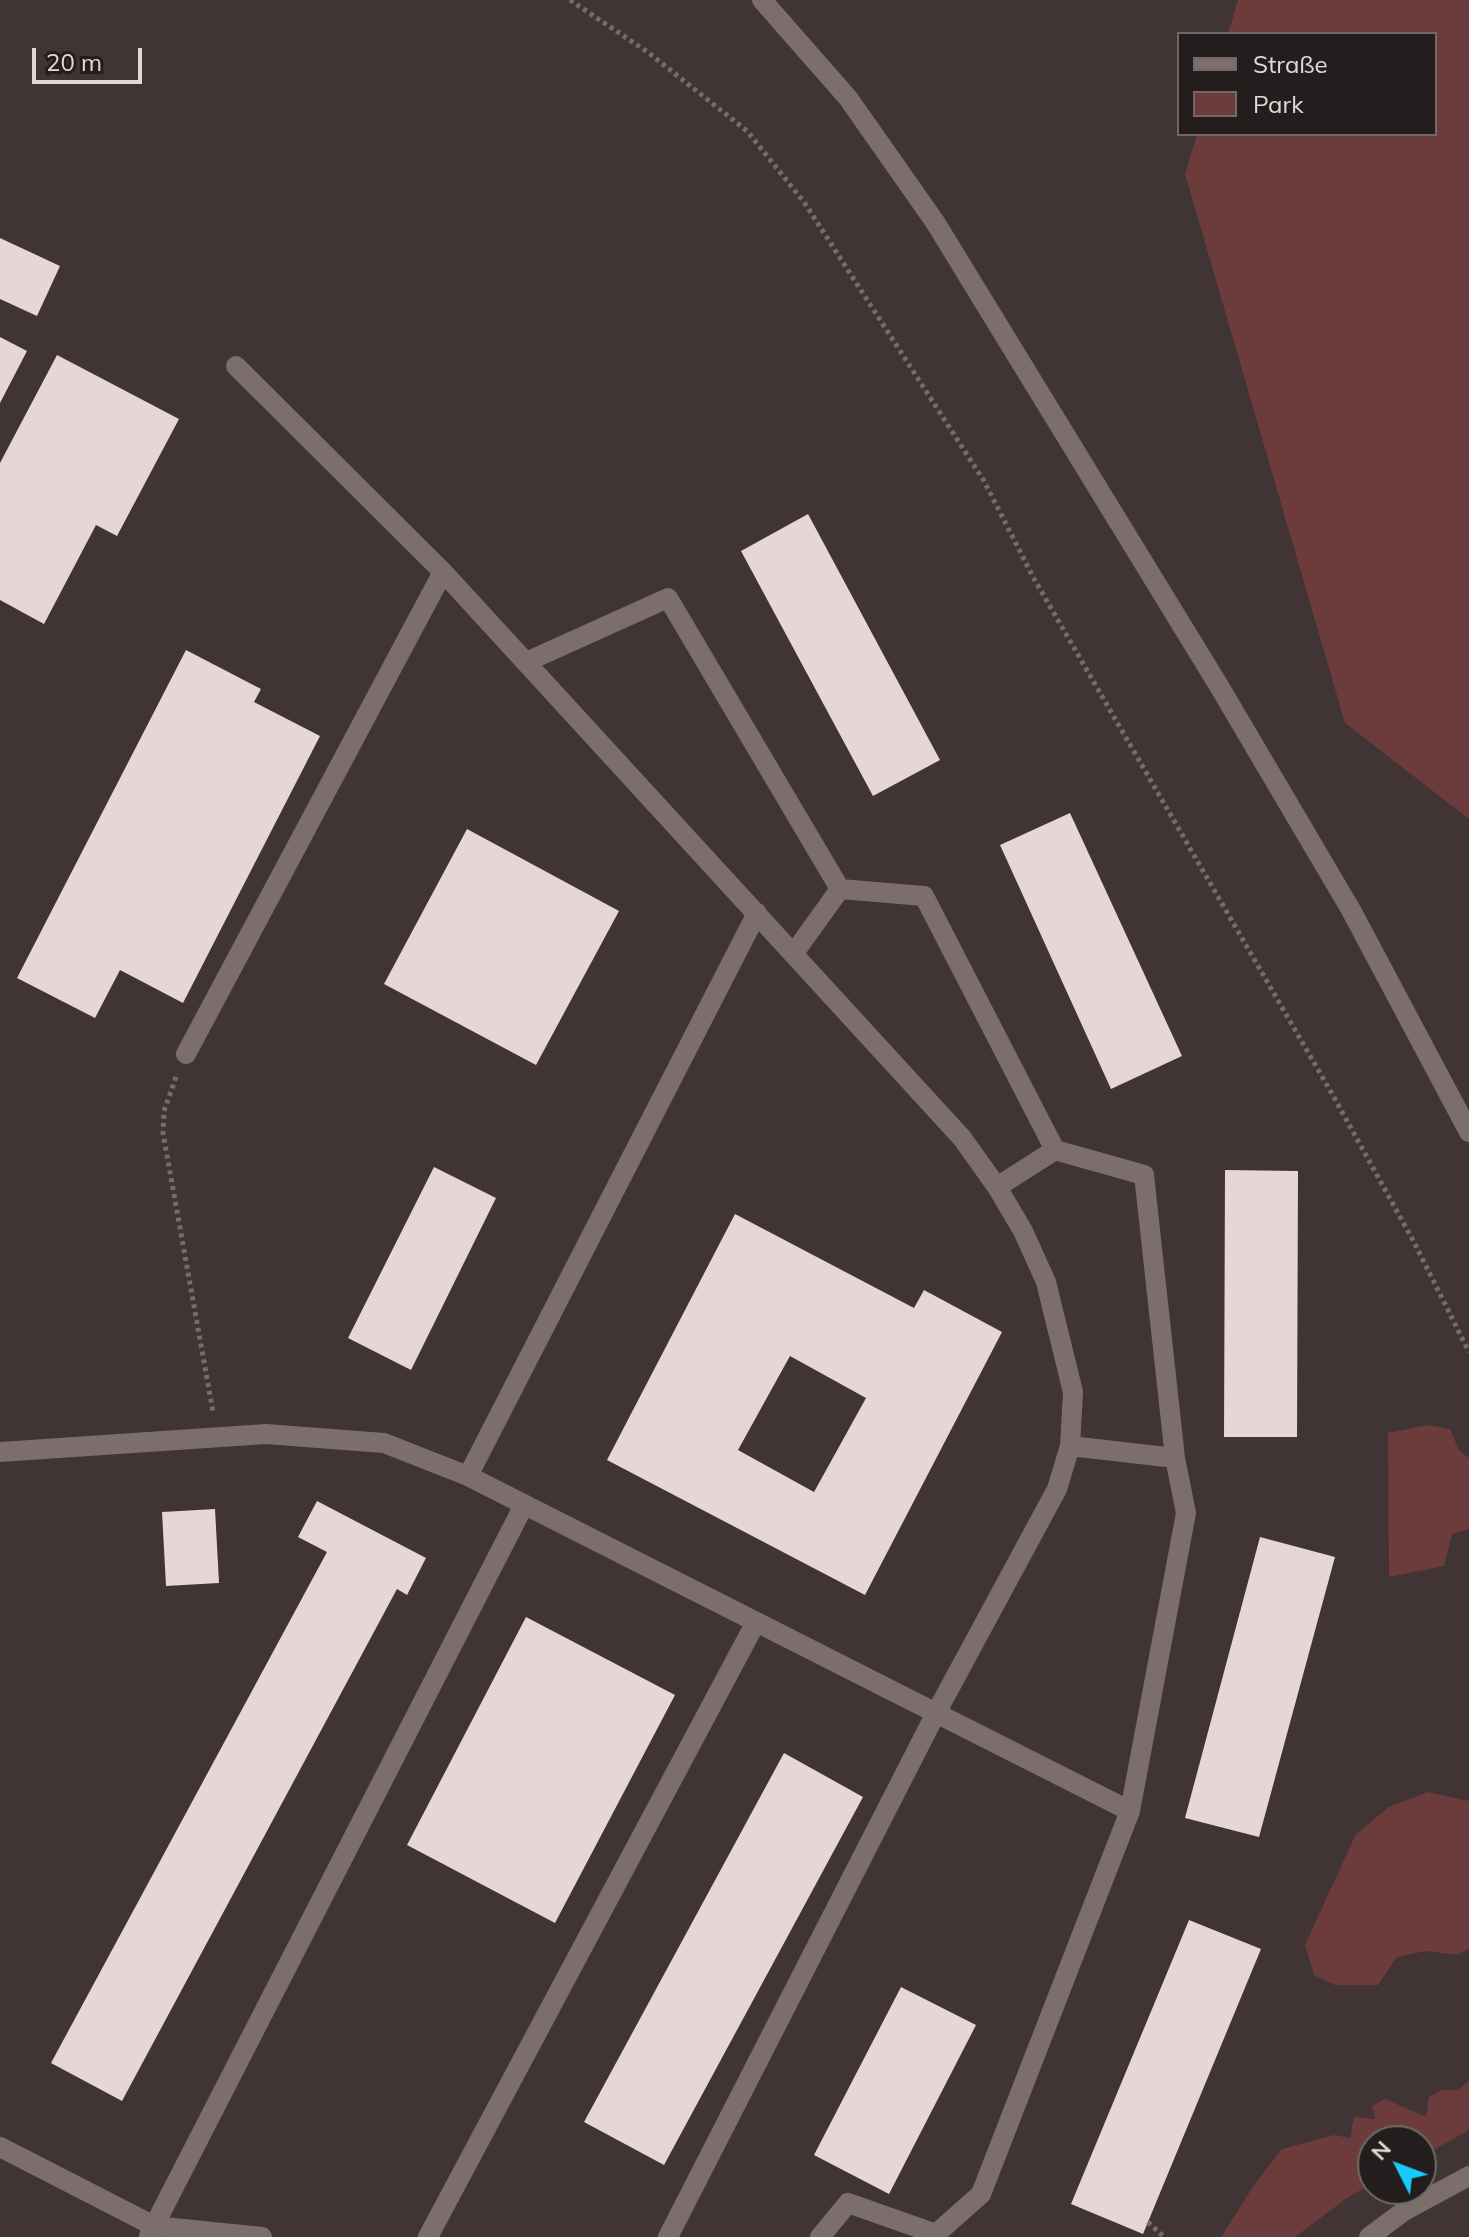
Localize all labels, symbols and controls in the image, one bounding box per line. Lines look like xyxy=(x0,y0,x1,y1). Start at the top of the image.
scale bar xyxy=(36,32,146,82)
legend xyxy=(1177,32,1437,136)
text: 20 m xyxy=(46,47,102,77)
text: Straße xyxy=(1253,49,1328,79)
text: Park xyxy=(1253,89,1304,119)
north arrow xyxy=(1357,2125,1437,2205)
text: N xyxy=(1365,2135,1397,2166)

